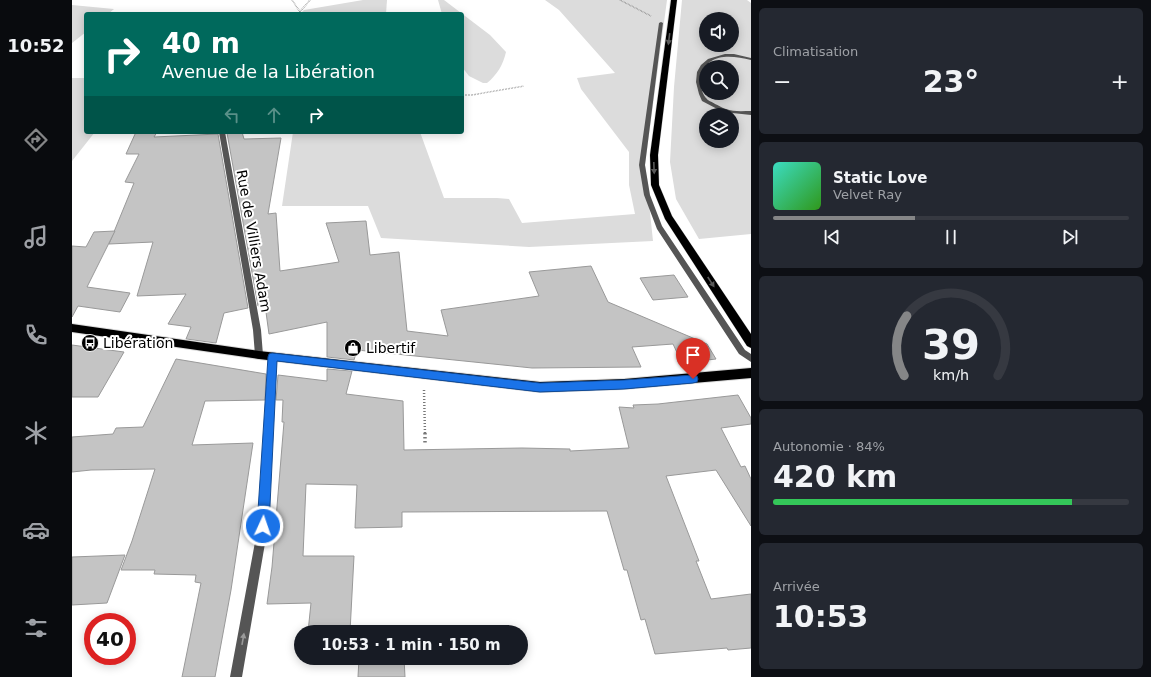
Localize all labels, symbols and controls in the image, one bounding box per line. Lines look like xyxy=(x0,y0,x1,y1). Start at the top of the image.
map controls xyxy=(699,12,739,148)
button: sound xyxy=(699,12,739,52)
text: 40 m xyxy=(162,27,240,60)
icon: right xyxy=(96,28,148,80)
one-way arrow xyxy=(666,33,672,45)
text: 10:52 xyxy=(7,35,65,56)
text: Climatisation xyxy=(773,44,858,59)
button: search xyxy=(699,60,739,100)
text: Avenue de la Libération xyxy=(162,61,375,82)
text: 23° xyxy=(923,64,979,99)
text: − xyxy=(773,69,791,94)
text: + xyxy=(1111,69,1129,94)
icon: left xyxy=(221,104,243,126)
icon: ahead xyxy=(263,104,285,126)
icon: right xyxy=(305,104,327,126)
button: layers xyxy=(699,108,739,148)
icon: directions xyxy=(22,126,50,154)
one-way arrow xyxy=(651,162,657,175)
street label: Rue de Villiers Adam xyxy=(234,169,274,313)
text: Static Love xyxy=(833,169,927,187)
text: Velvet Ray xyxy=(833,187,902,202)
icon: music xyxy=(22,223,50,251)
icon: previous xyxy=(821,226,843,248)
icon: pause xyxy=(940,226,962,248)
icon: next xyxy=(1059,226,1081,248)
one-way arrow xyxy=(707,277,715,287)
text: 39 xyxy=(922,320,980,369)
icon: phone xyxy=(22,321,50,349)
bus stop icon: Libération xyxy=(80,333,100,353)
place label: Libération xyxy=(103,335,173,351)
shop icon: Libertif xyxy=(343,338,363,358)
pin xyxy=(676,338,710,379)
place label: Libertif xyxy=(366,340,416,356)
icon: arrive xyxy=(682,344,704,366)
text: km/h xyxy=(933,367,969,383)
icon: climate xyxy=(22,419,50,447)
text: Autonomie · 84% xyxy=(773,439,885,454)
text: 420 km xyxy=(773,459,897,494)
position arrow xyxy=(242,505,284,547)
icon: car xyxy=(22,516,50,544)
text: Arrivée xyxy=(773,579,820,594)
text: 10:53 xyxy=(773,599,869,634)
speed limit sign: 40 xyxy=(84,613,136,665)
icon: filters xyxy=(22,614,50,642)
one-way arrow xyxy=(240,632,246,645)
text: 10:53 · 1 min · 150 m xyxy=(321,636,501,654)

